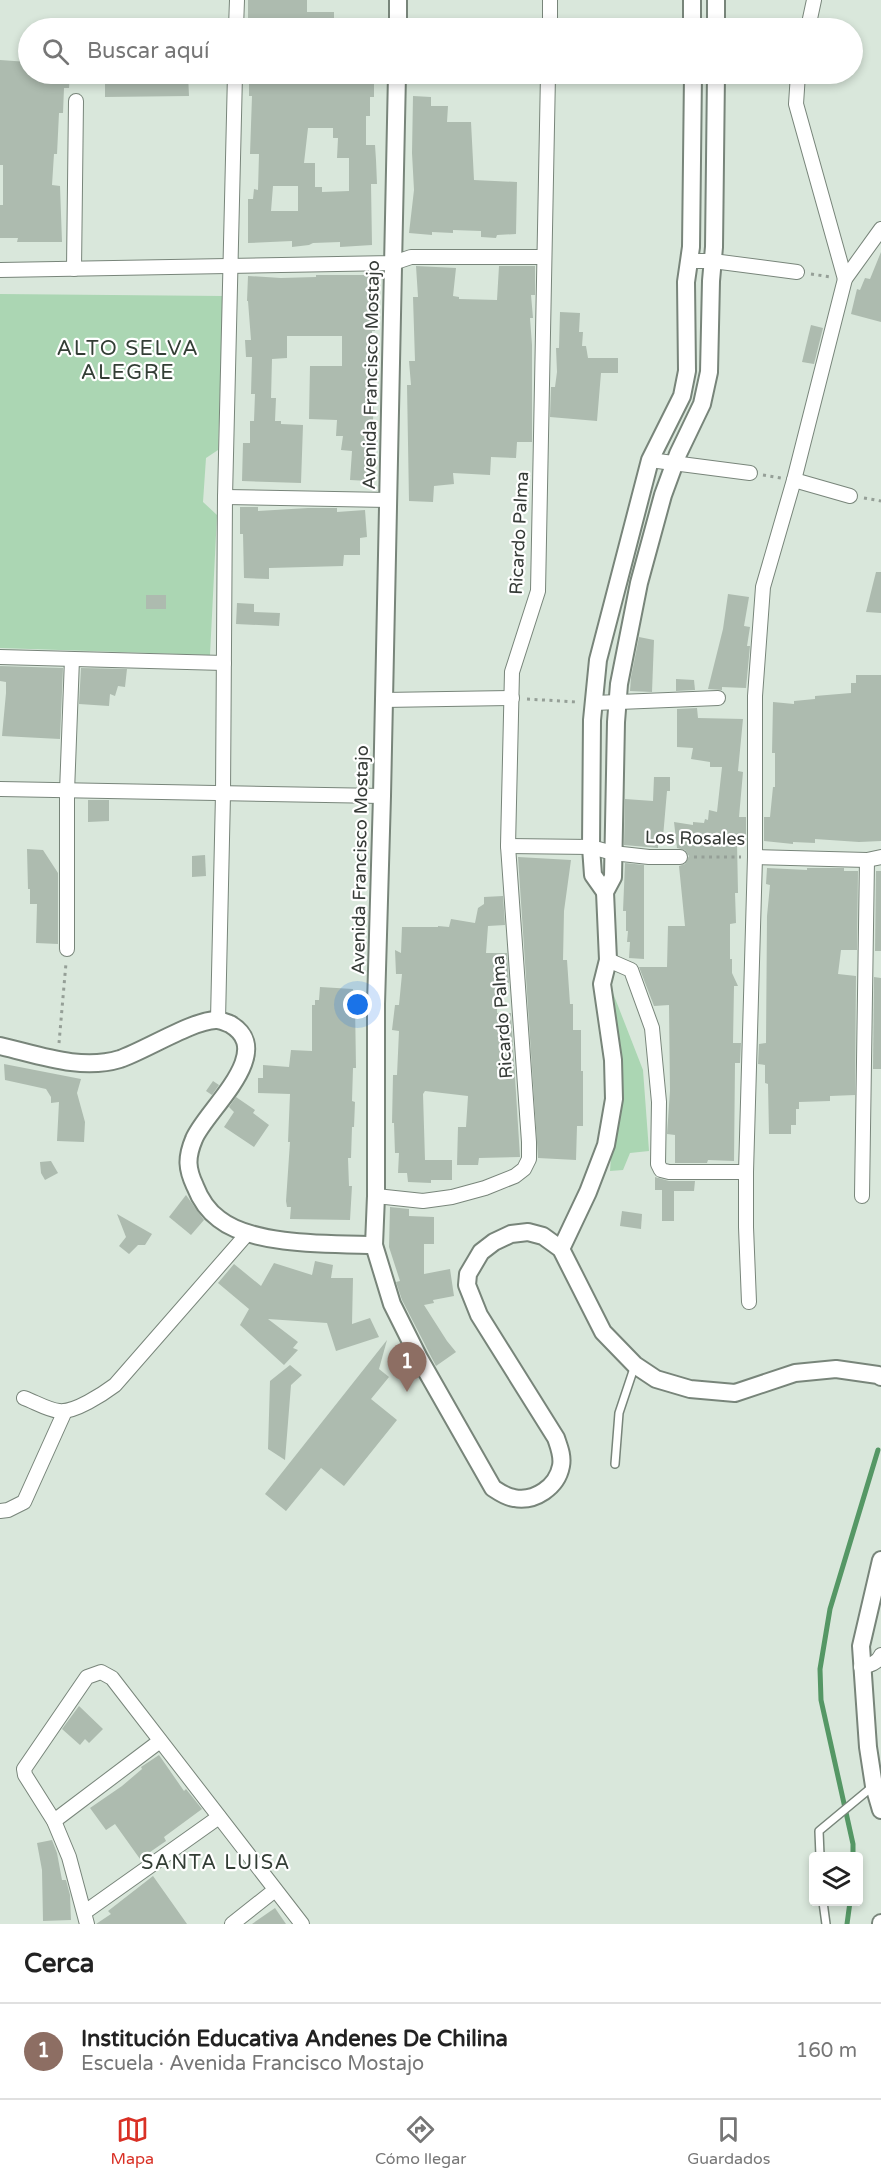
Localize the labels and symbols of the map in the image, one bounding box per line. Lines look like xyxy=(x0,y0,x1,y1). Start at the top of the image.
street label: Avenida Francisco Mostajo xyxy=(358,260,384,490)
district label: ALTO SELVA ALEGRE xyxy=(57,336,199,385)
street label: Ricardo Palma xyxy=(505,471,533,595)
street label: Avenida Francisco Mostajo xyxy=(347,745,373,975)
street label: Los Rosales xyxy=(645,826,745,850)
street label: Ricardo Palma xyxy=(487,955,517,1079)
your location xyxy=(343,990,372,1019)
pin: 1 xyxy=(388,1342,426,1392)
district label: SANTA LUISA xyxy=(141,1851,291,1875)

